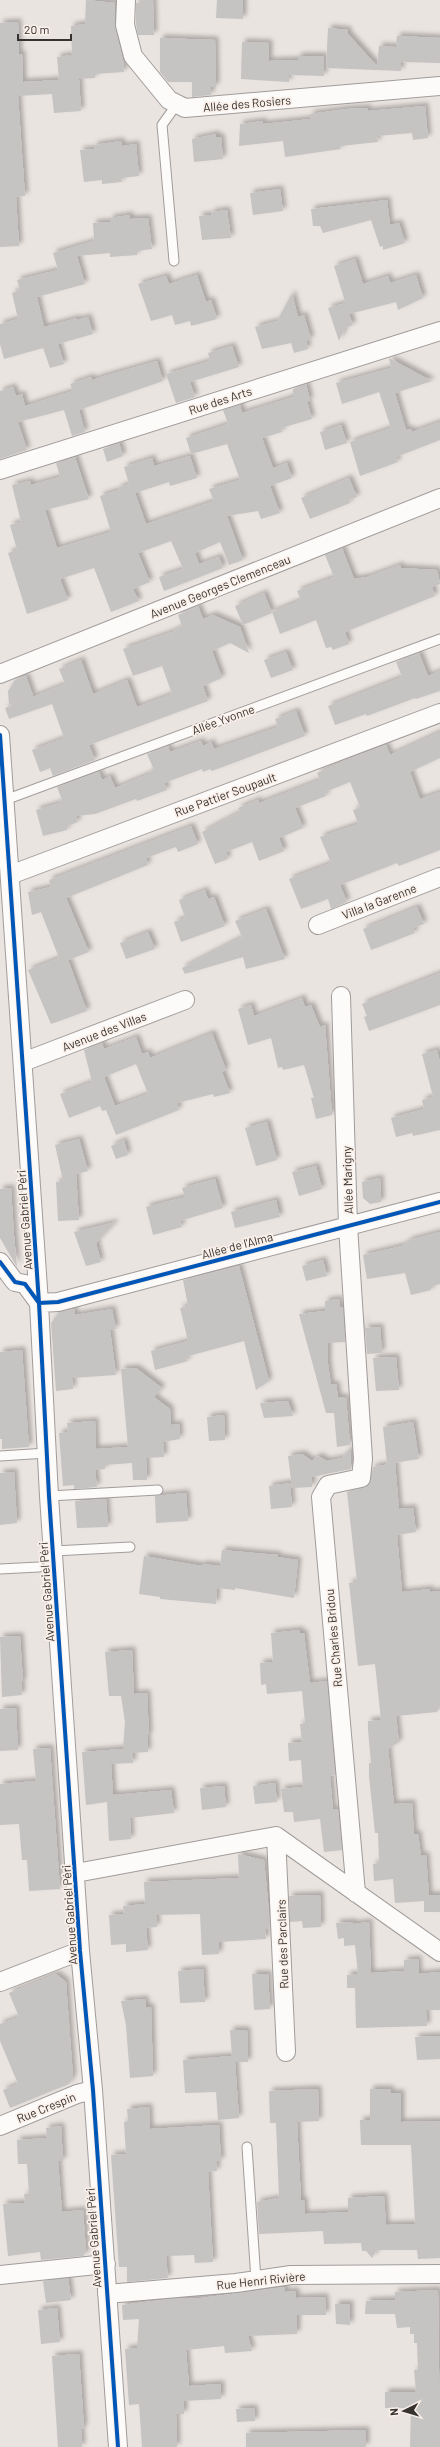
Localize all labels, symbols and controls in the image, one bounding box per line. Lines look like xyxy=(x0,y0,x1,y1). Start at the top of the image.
scale bar xyxy=(18,16,71,42)
text: 20 m xyxy=(24,22,50,36)
street label: Allée des Rosiers xyxy=(202,92,292,114)
street label: Rue des Arts xyxy=(187,383,254,417)
street label: Avenue Georges Clemenceau xyxy=(148,551,292,621)
street label: Allée Yvonne xyxy=(190,701,256,737)
street label: Rue Pattier Soupault xyxy=(172,769,278,819)
street label: Villa la Garenne xyxy=(340,880,418,922)
street label: Avenue des Villas xyxy=(60,1008,148,1054)
street label: Allée Marigny xyxy=(339,1145,355,1214)
street label: Avenue Gabriel Péri xyxy=(14,1170,34,1270)
street label: Allée de l'Alma xyxy=(200,1229,274,1261)
street label: Avenue Gabriel Péri xyxy=(36,1542,56,1642)
street label: Rue Charles Bridou xyxy=(322,1588,344,1688)
street label: Avenue Gabriel Péri xyxy=(59,1865,79,1965)
street label: Rue des Parclairs xyxy=(273,1899,291,1989)
street label: Rue Crespin xyxy=(14,2089,78,2125)
street label: Avenue Gabriel Péri xyxy=(83,2188,103,2288)
street label: Rue Henri Rivière xyxy=(216,2268,306,2292)
north arrow xyxy=(384,2391,424,2431)
text: N xyxy=(387,2408,400,2416)

